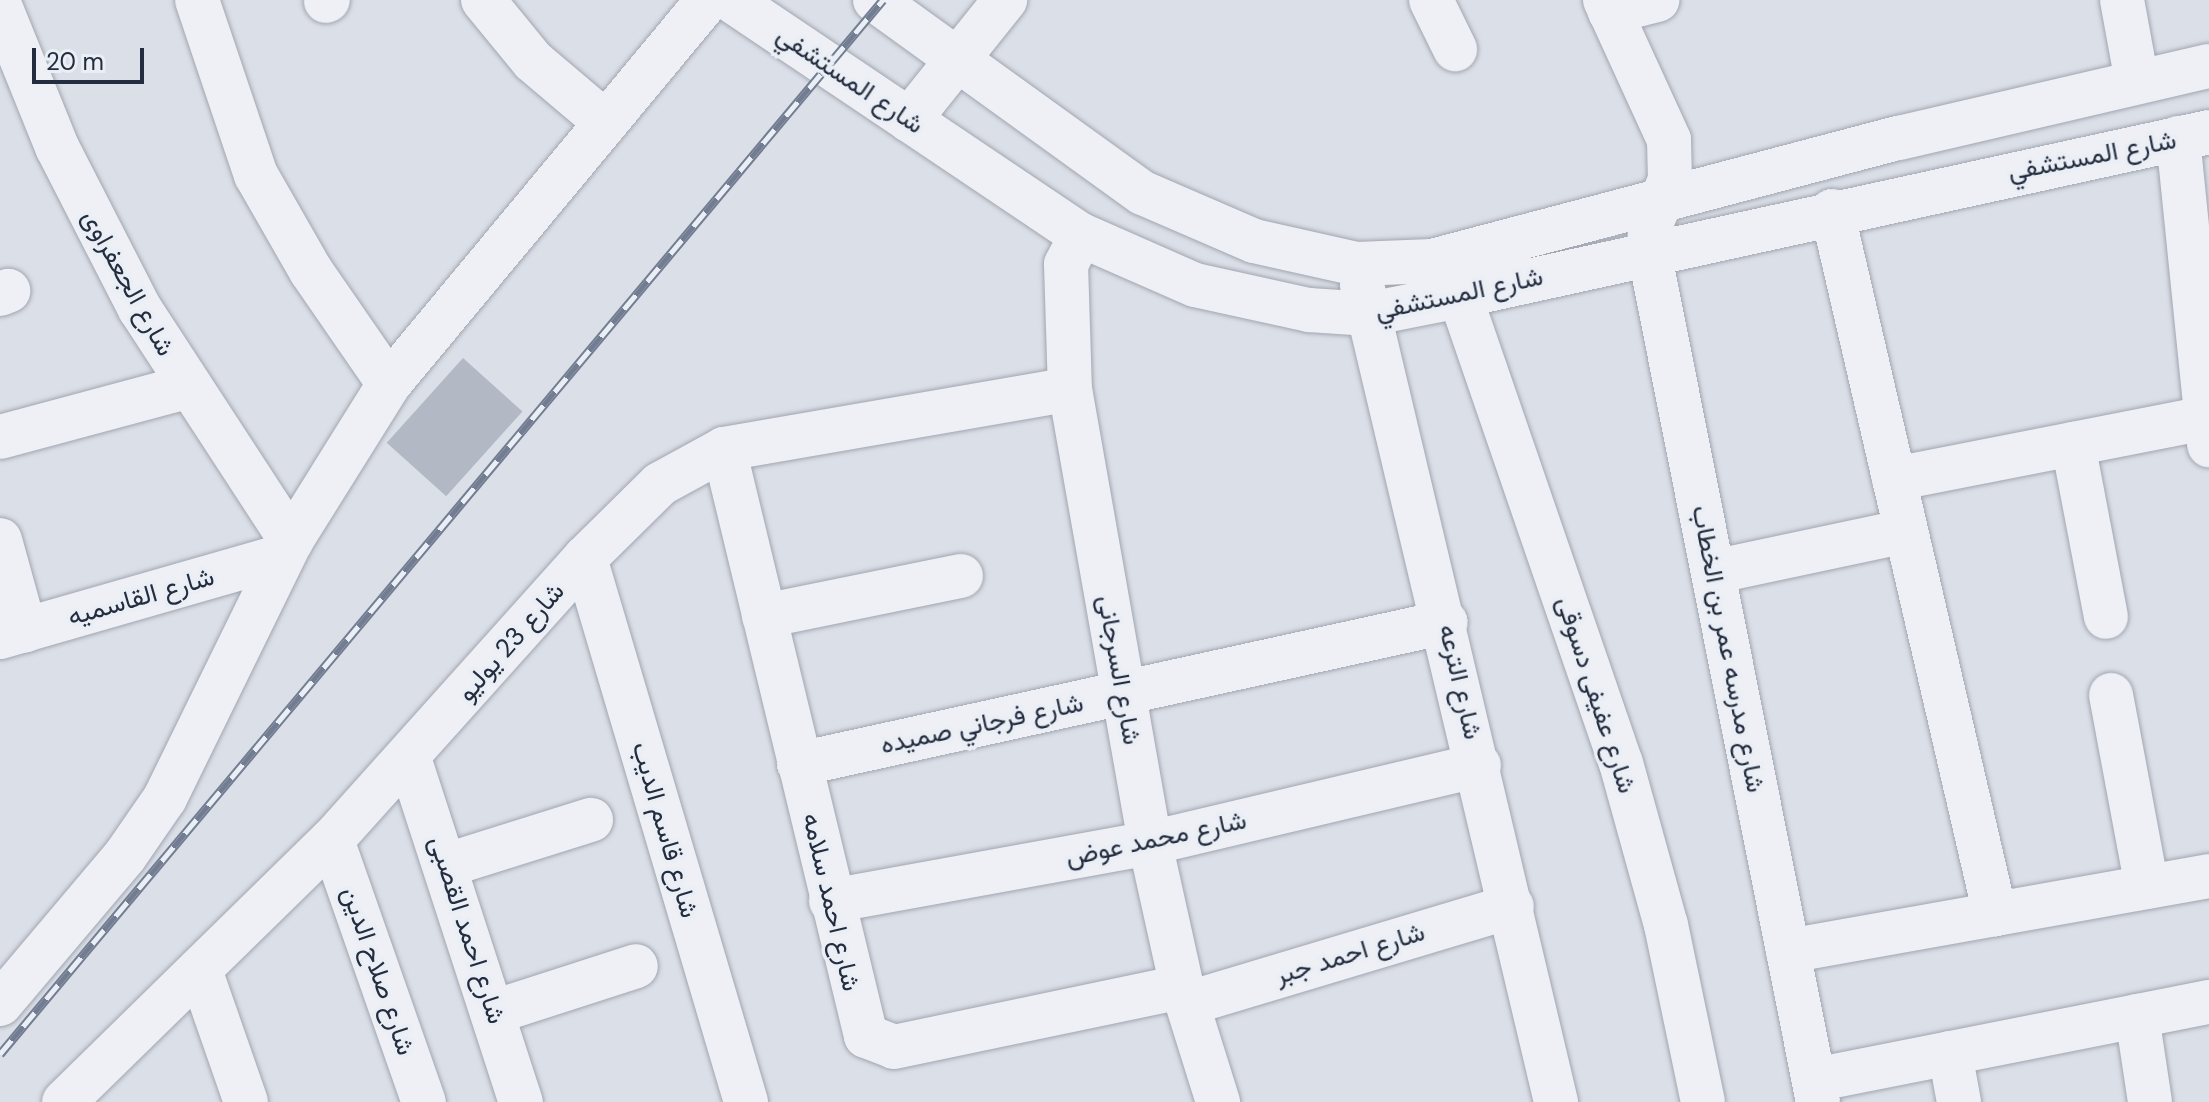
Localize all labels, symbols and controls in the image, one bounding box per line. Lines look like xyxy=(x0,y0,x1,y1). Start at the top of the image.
street label: شارع المستشفي xyxy=(771,19,929,141)
scale bar xyxy=(36,32,148,82)
text: 20 m xyxy=(46,46,104,77)
street label: شارع المستشفي xyxy=(2005,124,2179,188)
street label: شارع الجعفراوى xyxy=(75,204,181,362)
street label: شارع المستشفي xyxy=(1372,261,1546,327)
street label: شارع مدرسه عمر بن الخطاب xyxy=(1685,503,1771,795)
street label: شارع القاسميه xyxy=(64,561,218,633)
street label: شارع 23 يوليو xyxy=(451,576,571,708)
street label: شارع السرجانى xyxy=(1091,593,1147,747)
street label: شارع عفيفى دسوقى xyxy=(1549,593,1643,797)
street label: شارع الترعه xyxy=(1432,621,1488,743)
street label: شارع فرجاني صميده xyxy=(878,687,1086,761)
street label: شارع قاسم الديب xyxy=(625,739,705,921)
street label: شارع محمد عوض xyxy=(1063,805,1249,873)
street label: شارع احمد سلامه xyxy=(795,810,867,994)
street label: شارع احمد القصبى xyxy=(422,832,512,1028)
street label: شارع صلاح الدين xyxy=(335,883,421,1059)
street label: شارع احمد جبر xyxy=(1271,916,1429,992)

